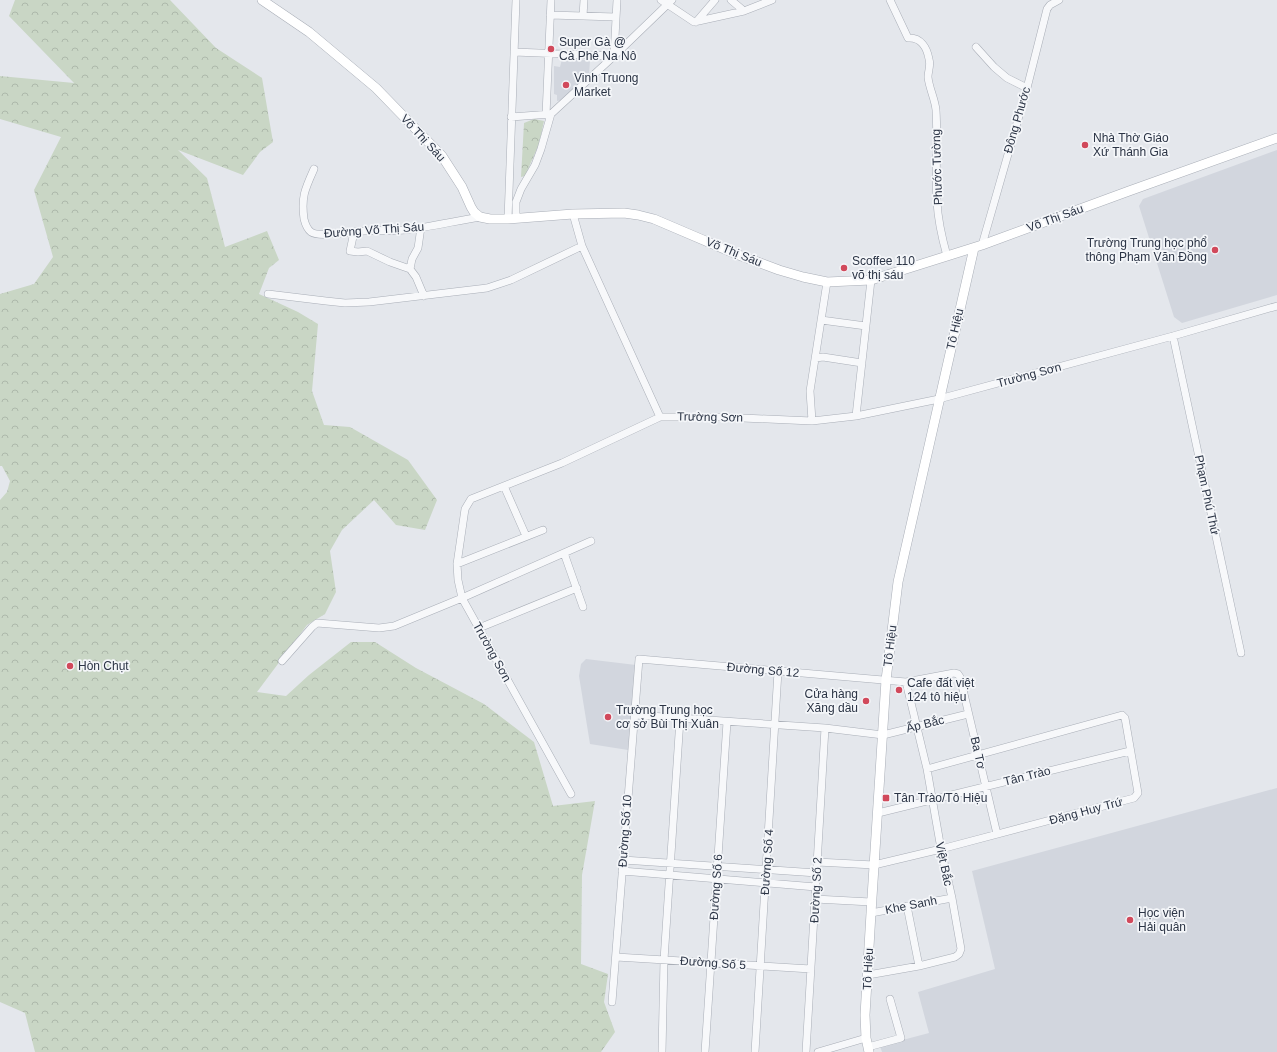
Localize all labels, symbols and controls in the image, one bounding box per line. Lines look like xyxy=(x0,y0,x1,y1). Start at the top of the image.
place label: Super Gà @ Cà Phê Na Nô xyxy=(559,35,637,63)
marker: Super Gà @ Cà Phê Na Nô xyxy=(546,44,556,54)
place label: Vinh Truong Market xyxy=(574,71,639,99)
marker: Vinh Truong Market xyxy=(561,80,571,90)
street label: Đông Phước xyxy=(1001,85,1033,155)
street label: Võ Thị Sáu xyxy=(398,112,448,164)
street label: Phước Tường xyxy=(929,129,945,205)
place label: Nhà Thờ Giáo Xứ Thánh Gia xyxy=(1093,131,1169,159)
marker: Nhà Thờ Giáo Xứ Thánh Gia xyxy=(1080,140,1090,150)
street label: Võ Thị Sáu xyxy=(1025,201,1085,235)
street label: Đường Võ Thị Sáu xyxy=(323,220,425,240)
street label: Võ Thị Sáu xyxy=(704,234,764,270)
place label: Trường Trung học phổ thông Phạm Văn Đồng xyxy=(1086,236,1207,264)
marker: Trường Trung học phổ thông Phạm Văn Đồng xyxy=(1210,245,1220,255)
place label: Scoffee 110 võ thị sáu xyxy=(852,254,915,282)
marker: Scoffee 110 võ thị sáu xyxy=(839,263,849,273)
street label: Tô Hiệu xyxy=(943,307,967,351)
street label: Trường Sơn xyxy=(995,360,1063,390)
street label: Trường Sơn xyxy=(677,409,743,425)
street label: Phạm Phú Thứ xyxy=(1192,454,1222,536)
street label: Trường Sơn xyxy=(470,620,514,684)
street label: Tô Hiệu xyxy=(880,624,900,668)
place label: Hòn Chụt xyxy=(78,659,129,673)
street label: Đường Số 12 xyxy=(726,660,800,680)
marker: Hòn Chụt xyxy=(65,661,75,671)
place label: Cafe đất việt 124 tô hiệu xyxy=(907,676,975,704)
marker: Cafe đất việt 124 tô hiệu xyxy=(894,685,904,695)
place label: Cửa hàng Xăng dầu xyxy=(805,687,858,715)
marker: Cửa hàng Xăng dầu xyxy=(861,696,871,706)
place label: Trường Trung học cơ sở Bùi Thị Xuân xyxy=(616,703,719,731)
marker: Trường Trung học cơ sở Bùi Thị Xuân xyxy=(603,712,613,722)
street label: Ấp Bắc xyxy=(904,712,945,735)
street label: Ba Tơ xyxy=(967,735,989,771)
street label: Tân Trào xyxy=(1002,763,1052,789)
place label: Tân Trào/Tô Hiệu xyxy=(894,791,987,805)
marker: Tân Trào/Tô Hiệu xyxy=(881,793,891,803)
street label: Đường Số 10 xyxy=(615,794,635,868)
street label: Đặng Huy Trứ xyxy=(1048,794,1124,828)
street label: Đường Số 4 xyxy=(758,828,776,895)
street label: Việt Bắc xyxy=(933,841,956,887)
street label: Đường Số 6 xyxy=(707,853,725,920)
street label: Đường Số 2 xyxy=(807,856,825,923)
street label: Khe Sanh xyxy=(884,893,938,917)
place label: Học viện Hải quân xyxy=(1138,906,1186,934)
marker: Học viện Hải quân xyxy=(1125,915,1135,925)
street label: Tô Hiệu xyxy=(860,948,876,990)
street label: Đường Số 5 xyxy=(680,954,747,972)

